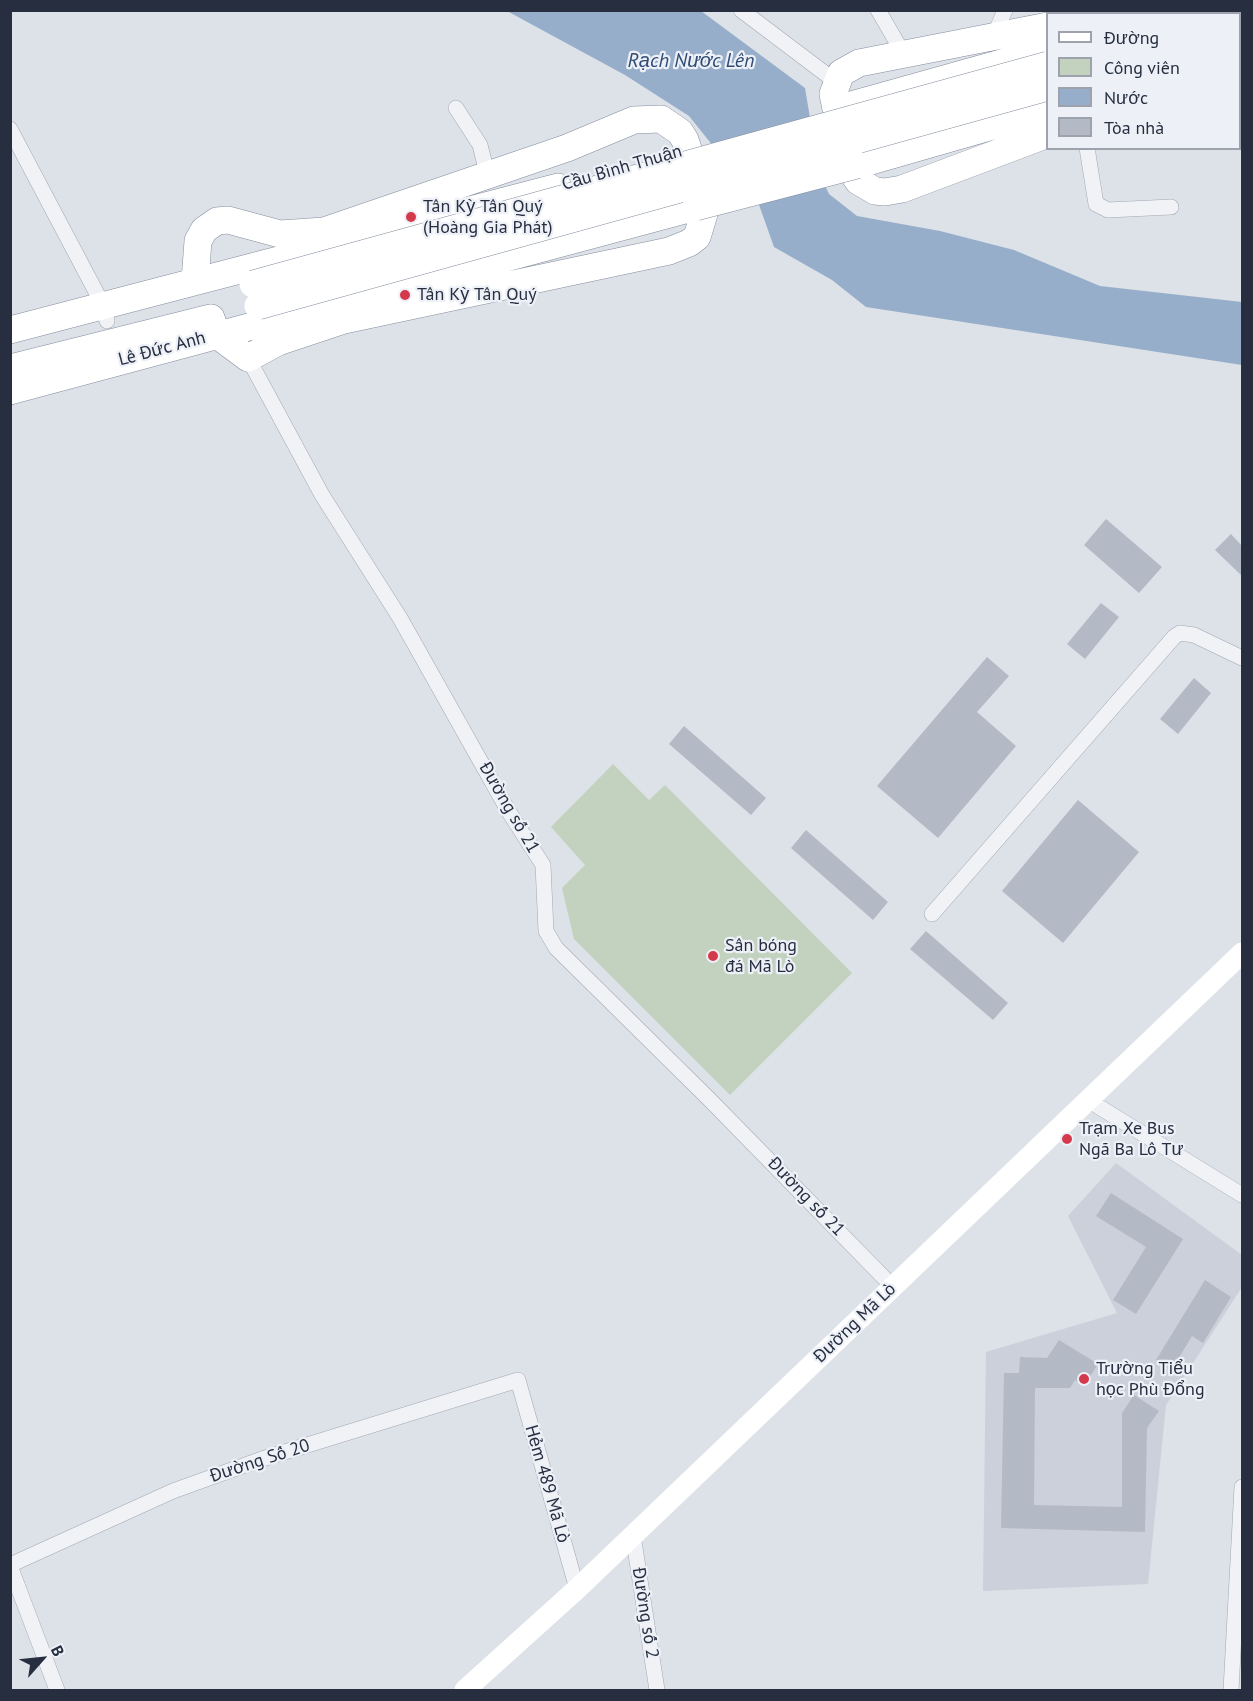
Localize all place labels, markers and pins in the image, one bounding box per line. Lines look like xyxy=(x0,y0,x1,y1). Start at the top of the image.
place label: Tân Kỳ Tân Quý (Hoàng Gia Phát) xyxy=(423,196,553,238)
marker: Tân Kỳ Tân Quý (Hoàng Gia Phát) xyxy=(404,210,418,224)
place label: Tân Kỳ Tân Quý xyxy=(417,284,537,306)
marker: Tân Kỳ Tân Quý xyxy=(398,288,412,302)
place label: Sân bóng đá Mã Lò xyxy=(725,935,797,978)
marker: Sân bóng đá Mã Lò xyxy=(706,949,720,963)
place label: Trạm Xe Bus Ngã Ba Lô Tư xyxy=(1079,1118,1183,1160)
marker: Trạm Xe Bus Ngã Ba Lô Tư xyxy=(1060,1132,1074,1146)
place label: Trường Tiểu học Phù Đổng xyxy=(1096,1358,1205,1400)
marker: Trường Tiểu học Phù Đổng xyxy=(1077,1372,1091,1386)

